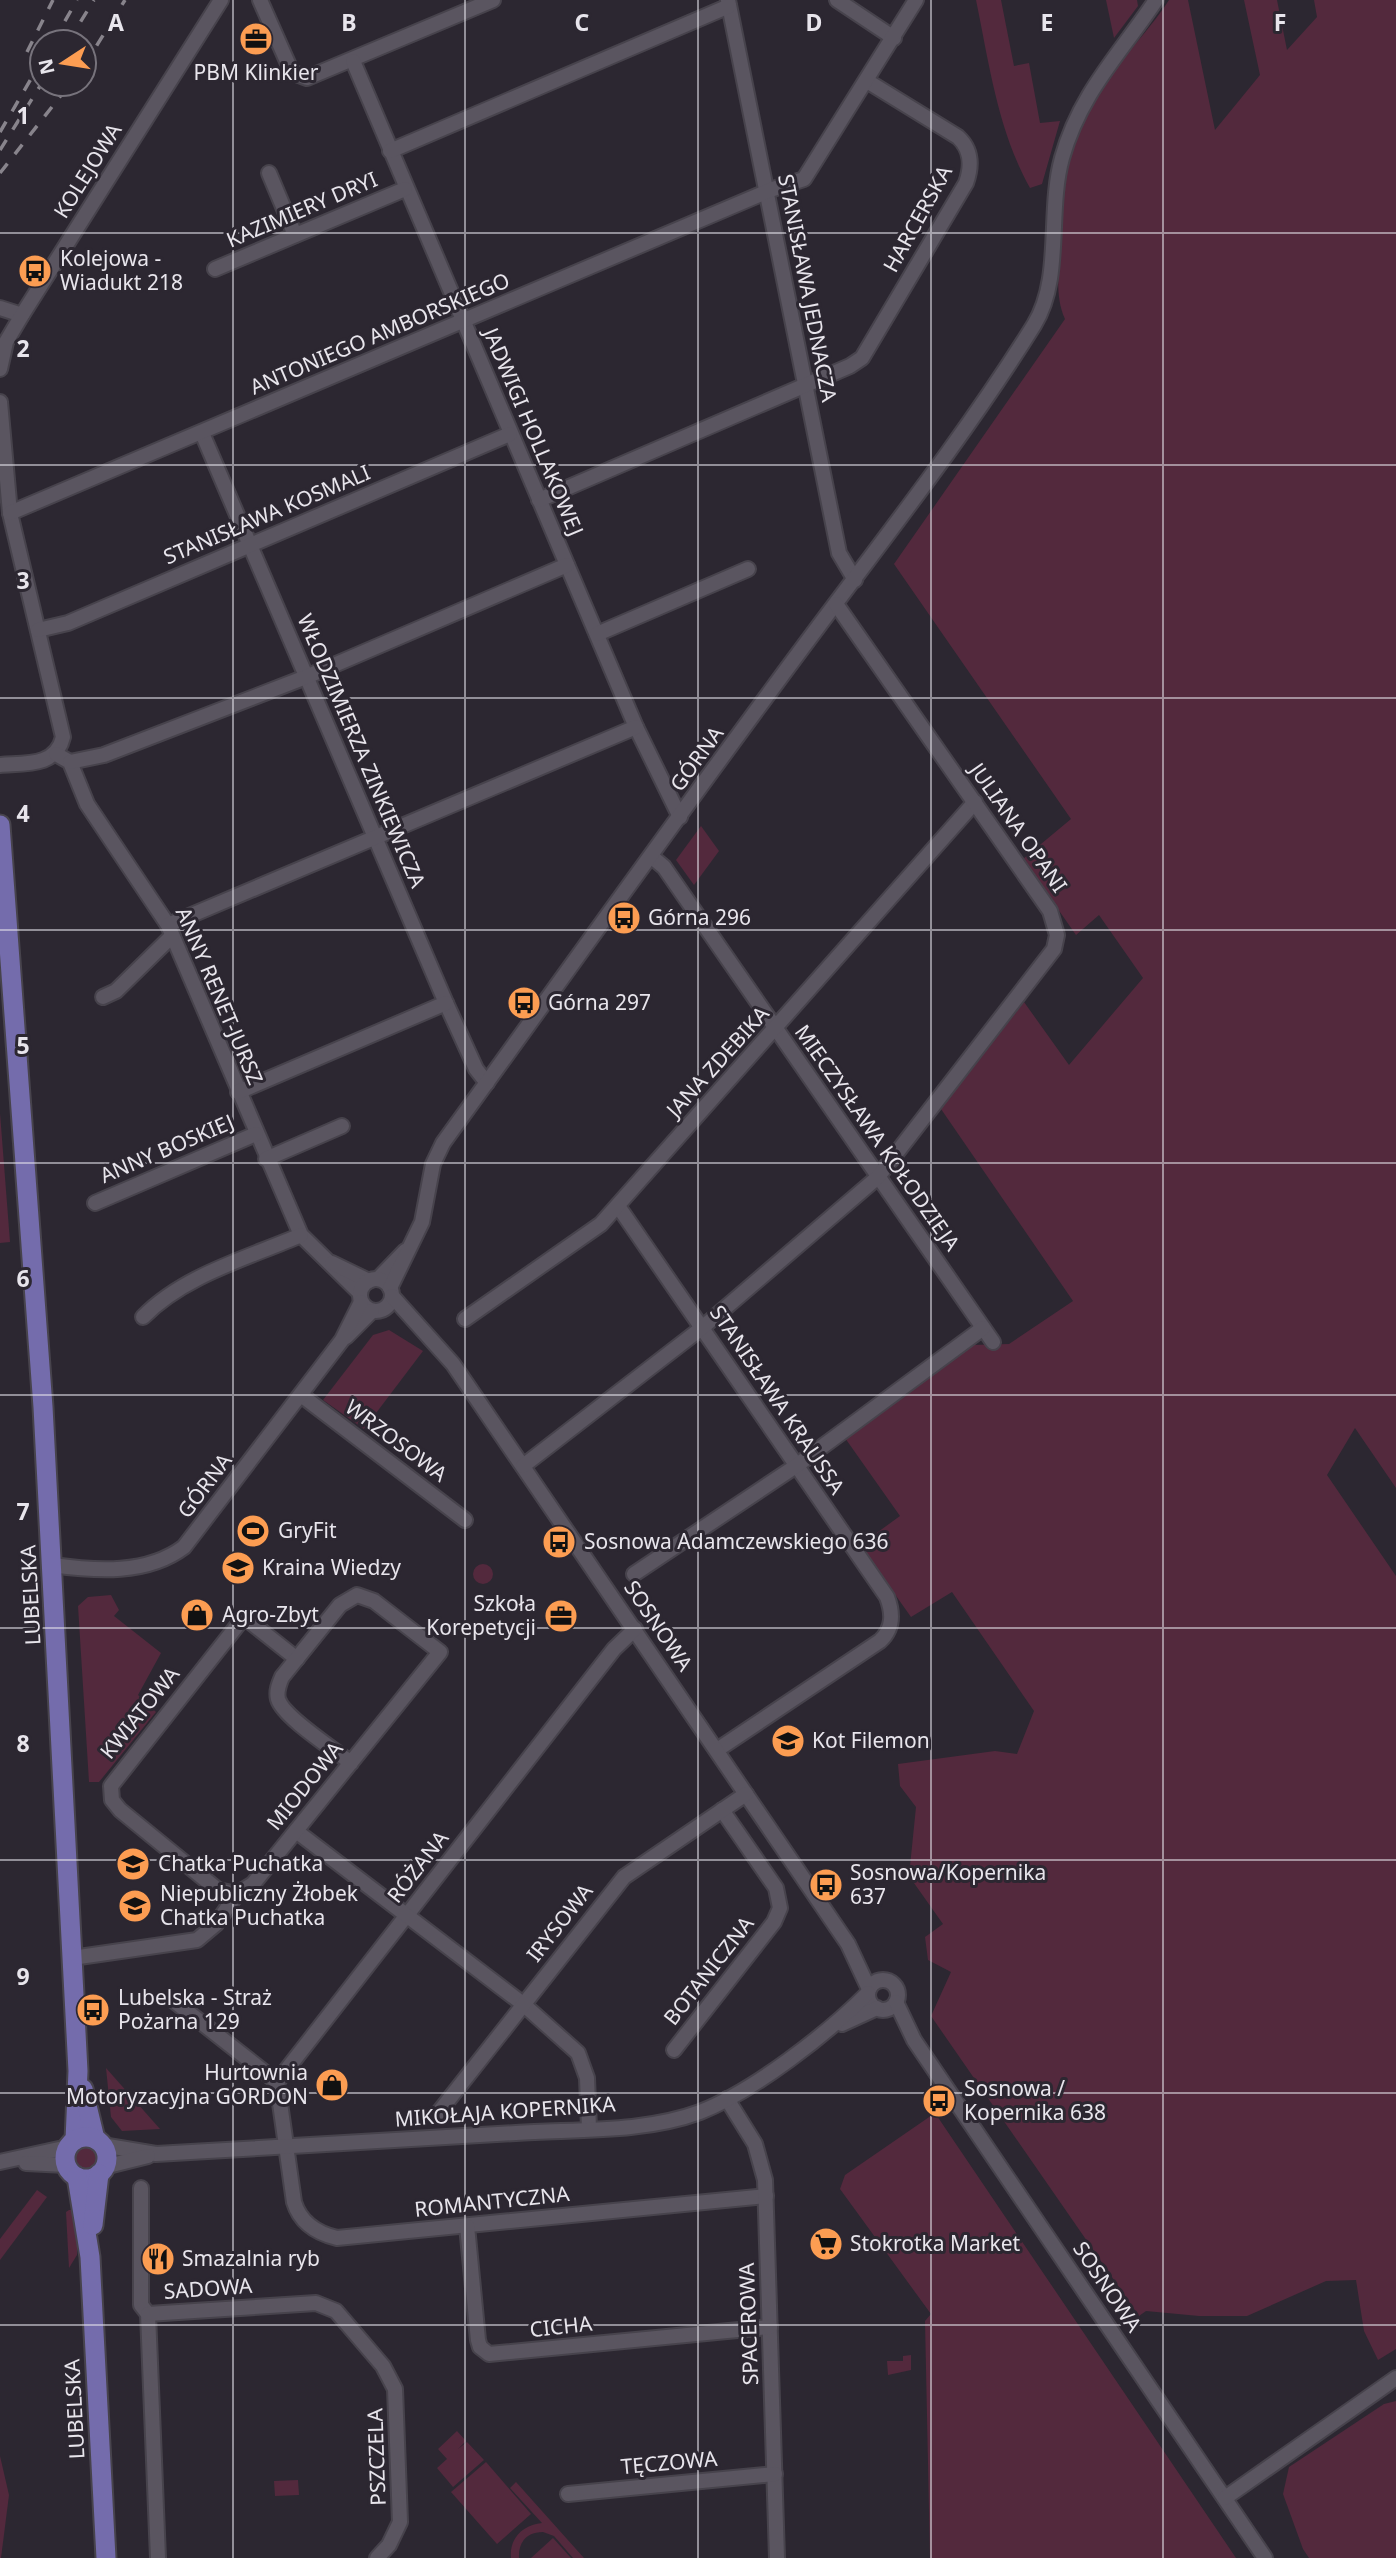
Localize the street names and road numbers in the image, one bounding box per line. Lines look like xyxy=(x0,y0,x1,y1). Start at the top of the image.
street label: KOLEJOWA xyxy=(47,117,128,223)
street label: HARCERSKA xyxy=(876,160,958,277)
street label: KAZIMIERY DRYI xyxy=(222,165,381,253)
street label: STANISŁAWA JEDNACZA xyxy=(772,172,844,405)
street label: ANTONIEGO AMBORSKIEGO xyxy=(245,266,514,401)
street label: JADWIGI HOLLAKOWEJ xyxy=(477,322,590,540)
street label: STANISŁAWA KOSMALI xyxy=(159,458,374,570)
street label: WŁODZIMIERZA ZINKIEWICZA xyxy=(291,609,433,892)
street label: GÓRNA xyxy=(663,720,730,797)
street label: JULIANA OPANI xyxy=(963,755,1074,898)
street label: ANNY RENET-JURSZ xyxy=(170,903,270,1089)
street label: JANA ZDEBIKA xyxy=(659,999,775,1124)
street label: MIECZYSŁAWA KOŁODZIEJA xyxy=(789,1019,967,1257)
street label: ANNY BOSKIEJ xyxy=(95,1107,238,1189)
street label: STANISŁAWA KRAUSSA xyxy=(704,1299,852,1500)
street label: WRZOSOWA xyxy=(340,1393,454,1488)
street label: GÓRNA xyxy=(171,1447,238,1523)
street label: LUBELSKA xyxy=(13,1544,47,1646)
street label: SOSNOWA xyxy=(618,1575,700,1677)
street label: KWIATOWA xyxy=(93,1660,185,1764)
street label: MIODOWA xyxy=(260,1735,349,1835)
street label: RÓŻANA xyxy=(380,1824,454,1908)
street label: IRYSOWA xyxy=(520,1877,599,1967)
street label: BOTANICZNA xyxy=(657,1910,760,2031)
street label: MIKOŁAJA KOPERNIKA xyxy=(394,2089,617,2133)
street label: ROMANTYCZNA xyxy=(413,2179,571,2223)
street label: SOSNOWA xyxy=(1067,2236,1149,2338)
street label: SPACEROWA xyxy=(732,2262,764,2386)
street label: SADOWA xyxy=(163,2271,254,2305)
street label: CICHA xyxy=(528,2309,594,2343)
street label: LUBELSKA xyxy=(57,2358,91,2460)
street label: PSZCZELA xyxy=(360,2407,392,2506)
street label: TĘCZOWA xyxy=(620,2444,719,2480)

